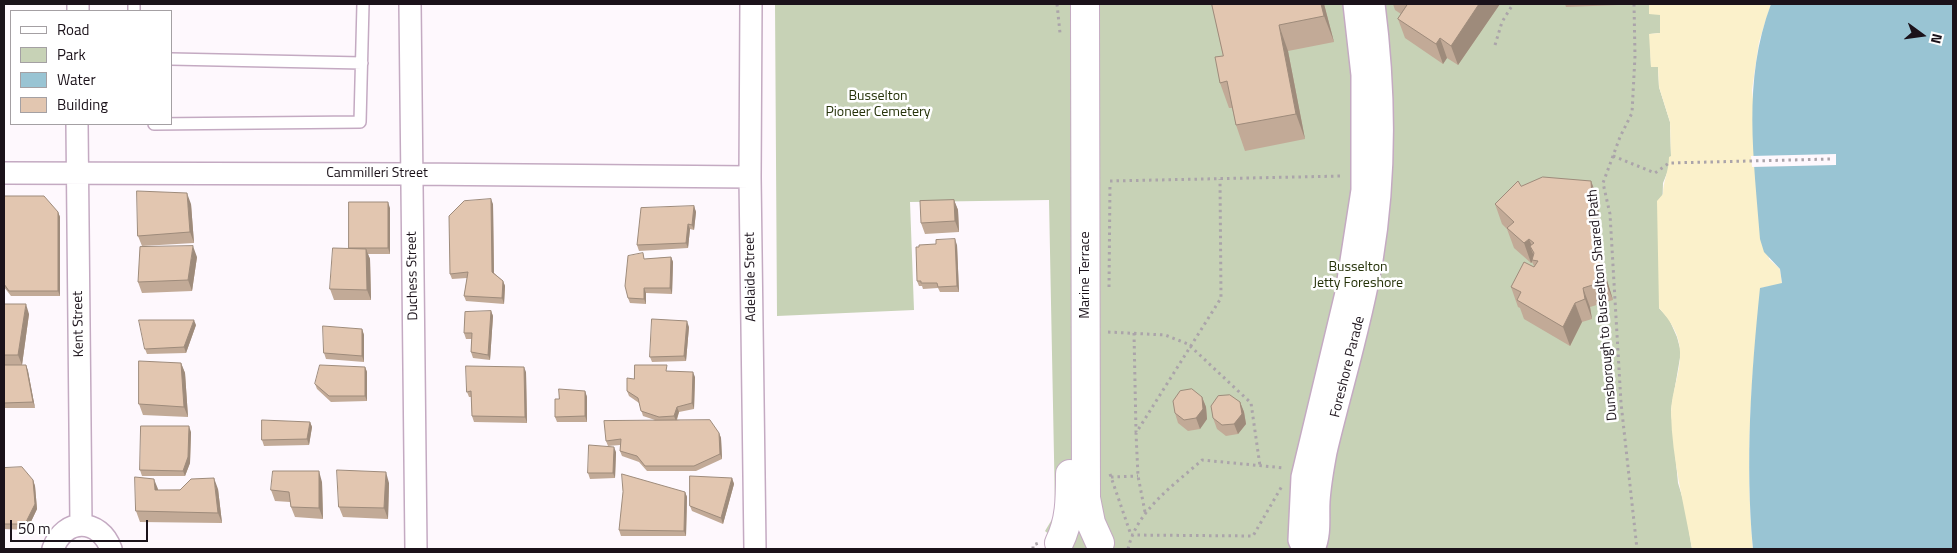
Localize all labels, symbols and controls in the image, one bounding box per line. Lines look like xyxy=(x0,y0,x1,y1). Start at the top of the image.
legend xyxy=(10,10,172,125)
north arrow xyxy=(1897,10,1947,60)
text: Road xyxy=(57,18,89,41)
text: N xyxy=(1926,31,1948,46)
text: Park xyxy=(57,43,86,66)
text: Water xyxy=(57,68,96,91)
park label: Busselton Pioneer Cemetery xyxy=(825,89,931,121)
text: Building xyxy=(57,93,108,116)
street label: Cammilleri Street xyxy=(326,166,428,182)
street label: Dunsborough to Busselton Shared Path xyxy=(1585,189,1621,421)
street label: Duchess Street xyxy=(404,231,422,321)
street label: Marine Terrace xyxy=(1078,231,1094,319)
street label: Adelaide Street xyxy=(742,232,760,322)
park label: Busselton Jetty Foreshore xyxy=(1313,260,1403,292)
street label: Kent Street xyxy=(70,291,88,357)
street label: Foreshore Parade xyxy=(1327,314,1369,420)
scale bar xyxy=(12,510,150,542)
text: 50 m xyxy=(18,517,51,540)

